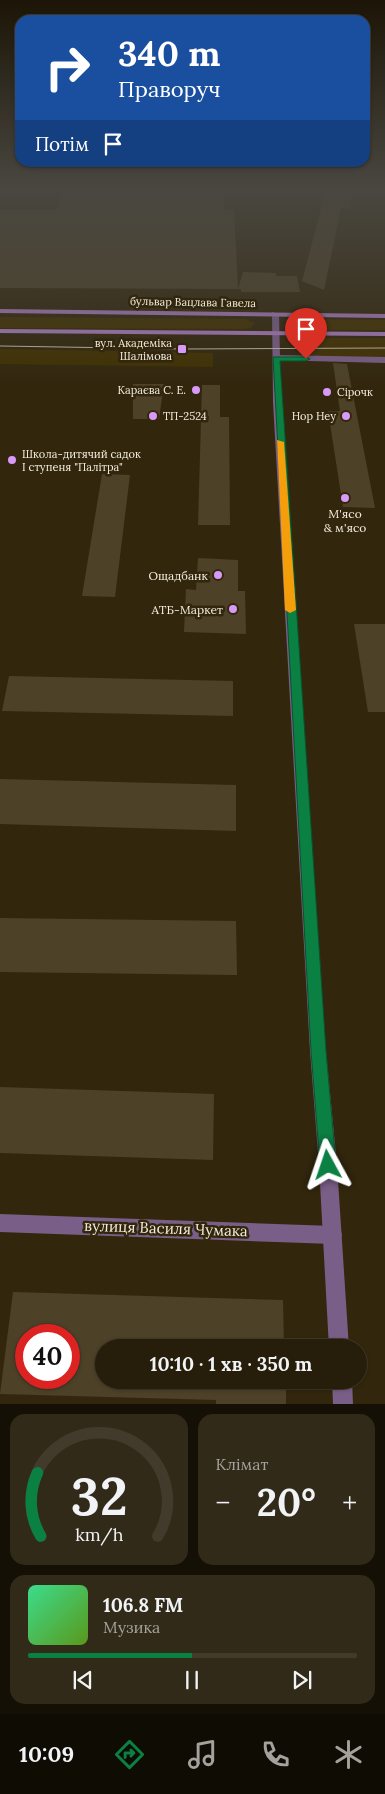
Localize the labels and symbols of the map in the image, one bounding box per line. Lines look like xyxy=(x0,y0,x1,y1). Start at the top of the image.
street label: бульвар Вацлава Гавела xyxy=(130,294,256,310)
pin xyxy=(285,308,327,359)
place label: вул. Академіка Шалімова xyxy=(95,336,172,363)
marker: вул. Академіка Шалімова xyxy=(176,343,188,355)
place label: Караєва С. Е. xyxy=(118,383,186,397)
marker: Караєва С. Е. xyxy=(190,384,202,396)
place label: Сірочк xyxy=(337,385,373,399)
marker: Сірочк xyxy=(321,386,333,398)
place label: ТП-2524 xyxy=(163,409,207,423)
place label: Hop Hey xyxy=(292,409,336,423)
marker: ТП-2524 xyxy=(147,410,159,422)
marker: Hop Hey xyxy=(340,410,352,422)
place label: Школа-дитячий садок І ступеня "Палітра" xyxy=(22,447,141,474)
marker: Школа-дитячий садок І ступеня "Палітра" xyxy=(6,454,18,466)
marker: М'ясо & м'ясо xyxy=(339,492,351,504)
place label: М'ясо & м'ясо xyxy=(324,506,366,535)
place label: Ощадбанк xyxy=(149,568,209,583)
marker: Ощадбанк xyxy=(212,569,224,581)
place label: АТБ-Маркет xyxy=(151,602,223,617)
marker: АТБ-Маркет xyxy=(227,603,239,615)
position arrow xyxy=(301,1138,353,1190)
street label: вулиця Василя Чумака xyxy=(84,1216,248,1240)
speed limit sign: 40 xyxy=(15,1324,80,1389)

